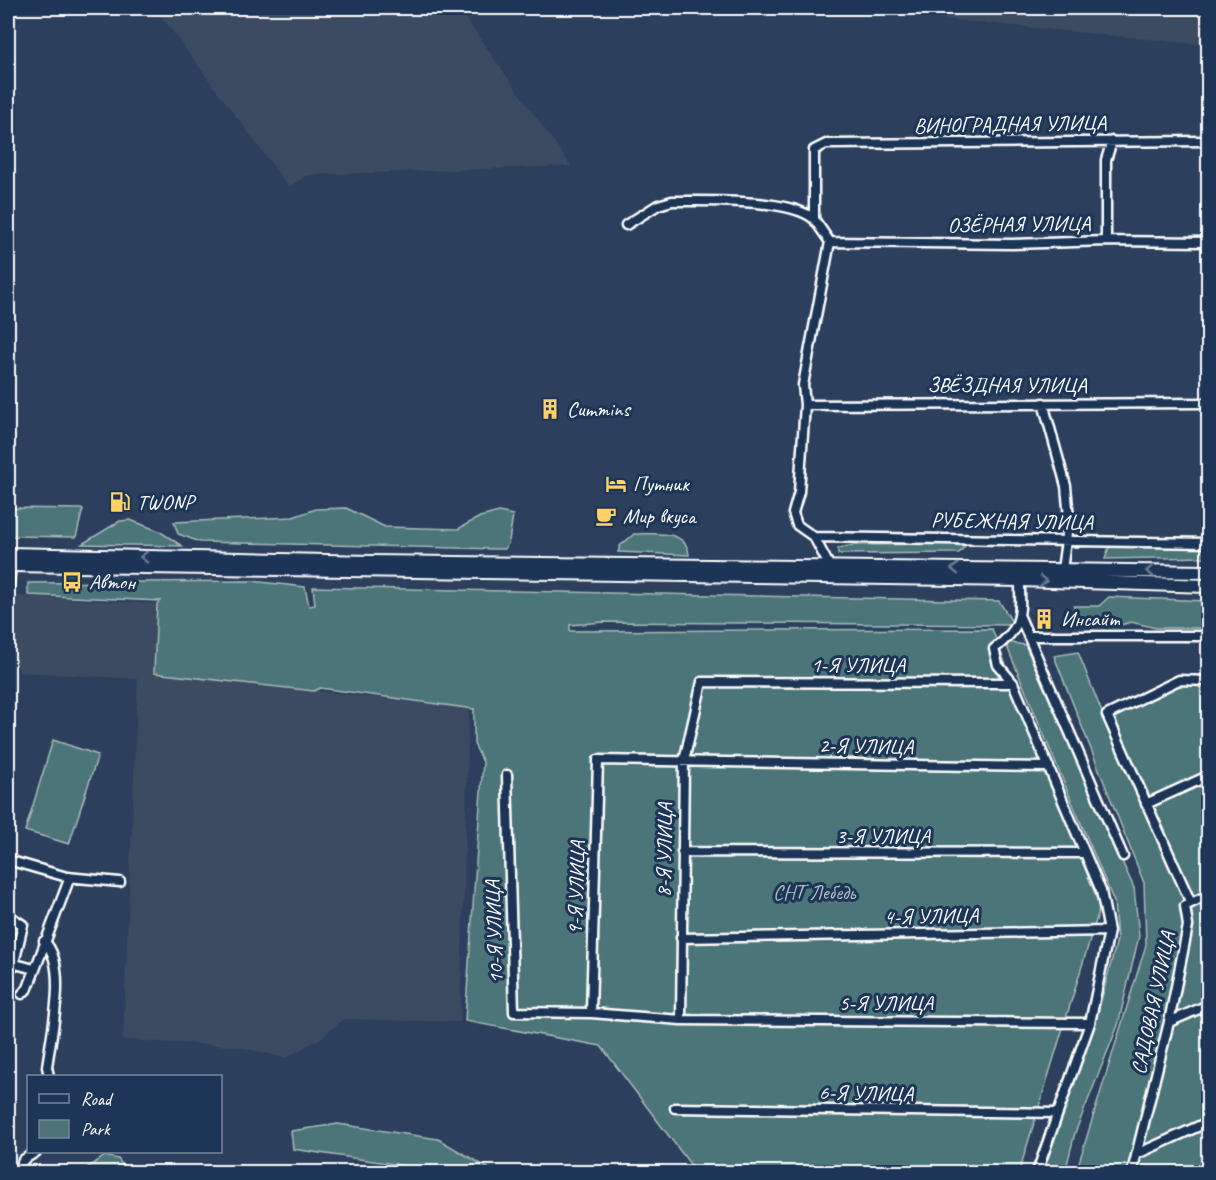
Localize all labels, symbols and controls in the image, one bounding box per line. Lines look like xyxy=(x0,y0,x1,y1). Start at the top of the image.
street label: ВИНОГРАДНАЯ УЛИЦА xyxy=(914,109,1107,139)
street label: ОЗЁРНАЯ УЛИЦА xyxy=(947,210,1091,238)
street label: ЗВЁЗДНАЯ УЛИЦА xyxy=(927,372,1087,398)
place label: Cummins xyxy=(567,396,631,422)
building icon: Cummins xyxy=(538,397,562,421)
place label: Путник xyxy=(633,471,690,497)
hotel icon: Путник xyxy=(604,472,628,496)
place label: TWONP xyxy=(137,489,197,515)
fuel station icon: TWONP xyxy=(108,490,132,514)
place label: Мир вкуса xyxy=(623,503,698,529)
cafe icon: Мир вкуса xyxy=(594,504,618,528)
street label: РУБЕЖНАЯ УЛИЦА xyxy=(931,507,1095,535)
one-way arrow xyxy=(140,551,149,563)
one-way arrow xyxy=(951,562,960,575)
one-way arrow xyxy=(1146,565,1155,577)
place label: Автон xyxy=(89,569,136,595)
bus stop icon: Автон xyxy=(60,570,84,594)
one-way arrow xyxy=(1038,575,1047,588)
place label: Инсайт xyxy=(1061,606,1120,632)
building icon: Инсайт xyxy=(1032,607,1056,631)
street label: 1-Я УЛИЦА xyxy=(811,652,907,678)
street label: 2-Я УЛИЦА xyxy=(819,732,915,760)
street label: 8-Я УЛИЦА xyxy=(650,801,678,897)
street label: 3-Я УЛИЦА xyxy=(836,823,932,849)
street label: 9-Я УЛИЦА xyxy=(561,839,591,936)
street label: 10-Я УЛИЦА xyxy=(479,878,509,984)
park label: СНТ Лебедь xyxy=(773,879,857,905)
street label: 4-Я УЛИЦА xyxy=(884,902,980,930)
street label: САДОВАЯ УЛИЦА xyxy=(1125,928,1181,1077)
street label: 5-Я УЛИЦА xyxy=(839,990,935,1016)
legend xyxy=(27,1075,222,1153)
street label: 6-Я УЛИЦА xyxy=(819,1079,915,1107)
text: Road xyxy=(81,1088,114,1110)
text: Park xyxy=(81,1118,111,1140)

